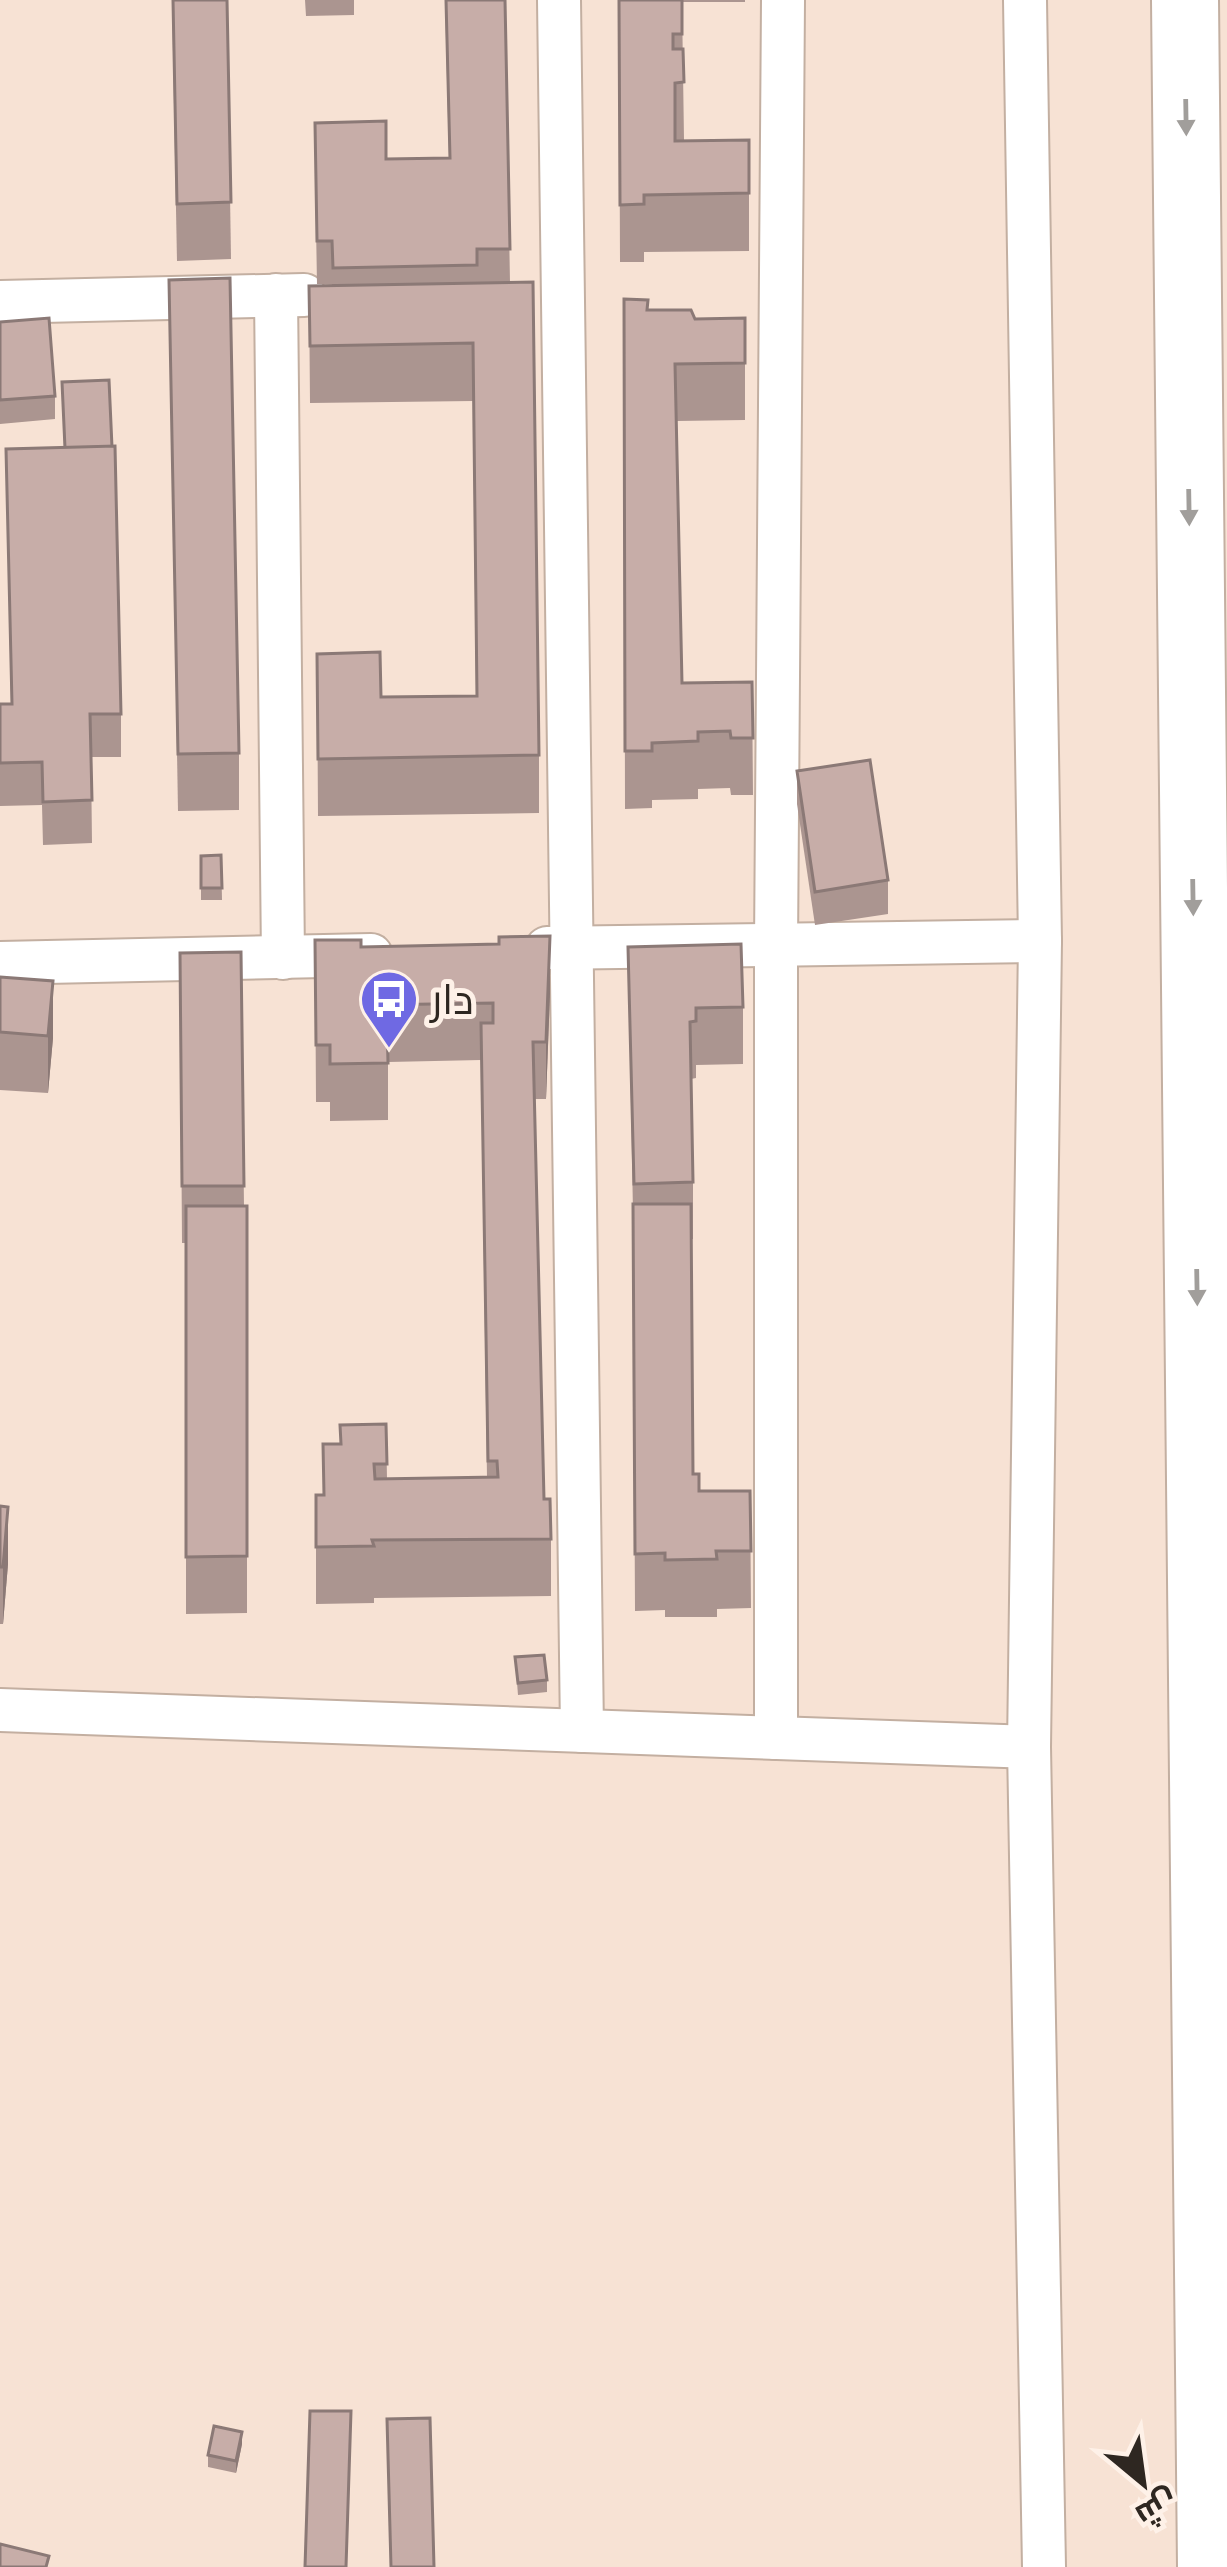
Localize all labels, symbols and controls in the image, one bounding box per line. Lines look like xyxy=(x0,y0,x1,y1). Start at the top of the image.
one-way arrow xyxy=(1176,99,1195,137)
one-way arrow xyxy=(1180,489,1199,527)
one-way arrow xyxy=(1183,879,1203,917)
bus stop icon: دار xyxy=(358,968,420,1050)
place label: دار xyxy=(429,969,474,1030)
one-way arrow xyxy=(1187,1269,1207,1307)
north arrow xyxy=(1083,2423,1203,2543)
text: ش xyxy=(1127,2478,1187,2540)

